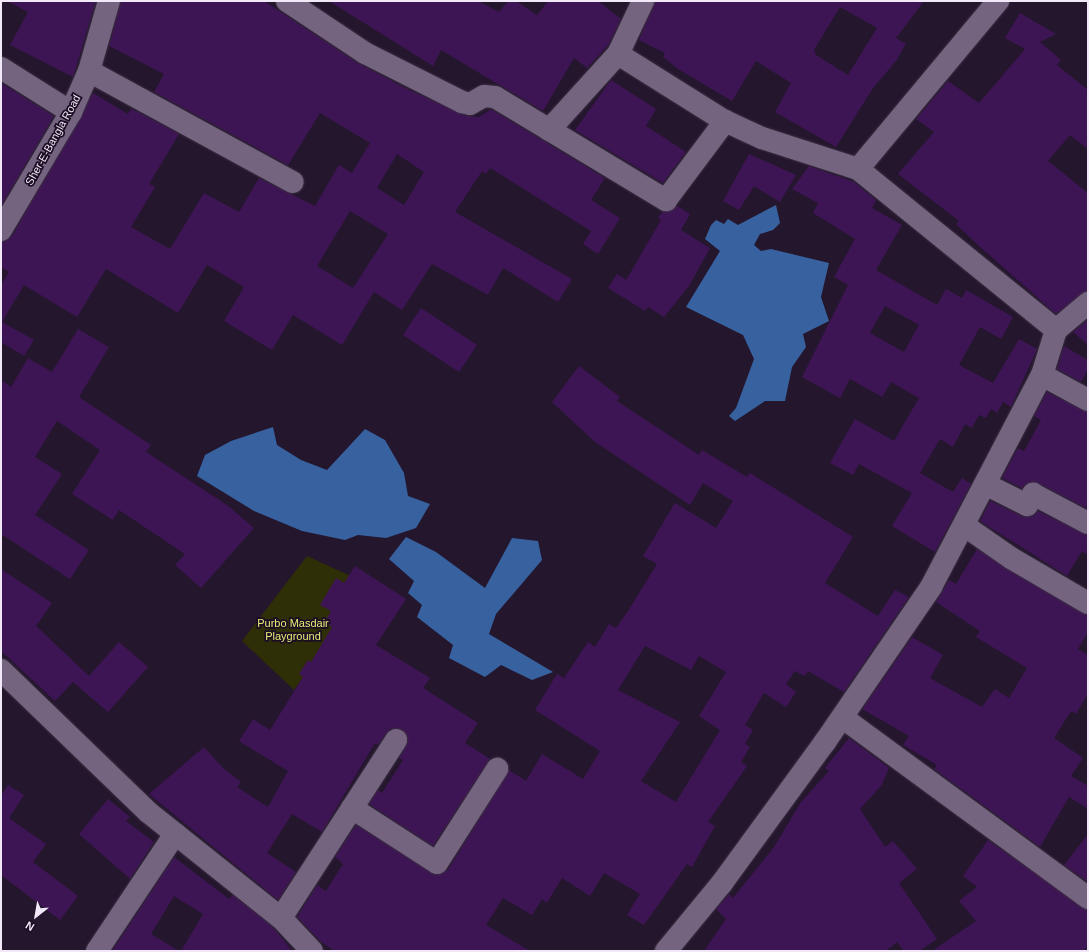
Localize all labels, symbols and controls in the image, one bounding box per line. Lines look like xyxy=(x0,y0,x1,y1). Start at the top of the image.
street label: Sher-E-Bangla Road xyxy=(23,92,83,188)
park label: Purbo Masdair Playground xyxy=(257,617,329,643)
north arrow xyxy=(16,896,56,936)
text: N xyxy=(23,919,36,933)

